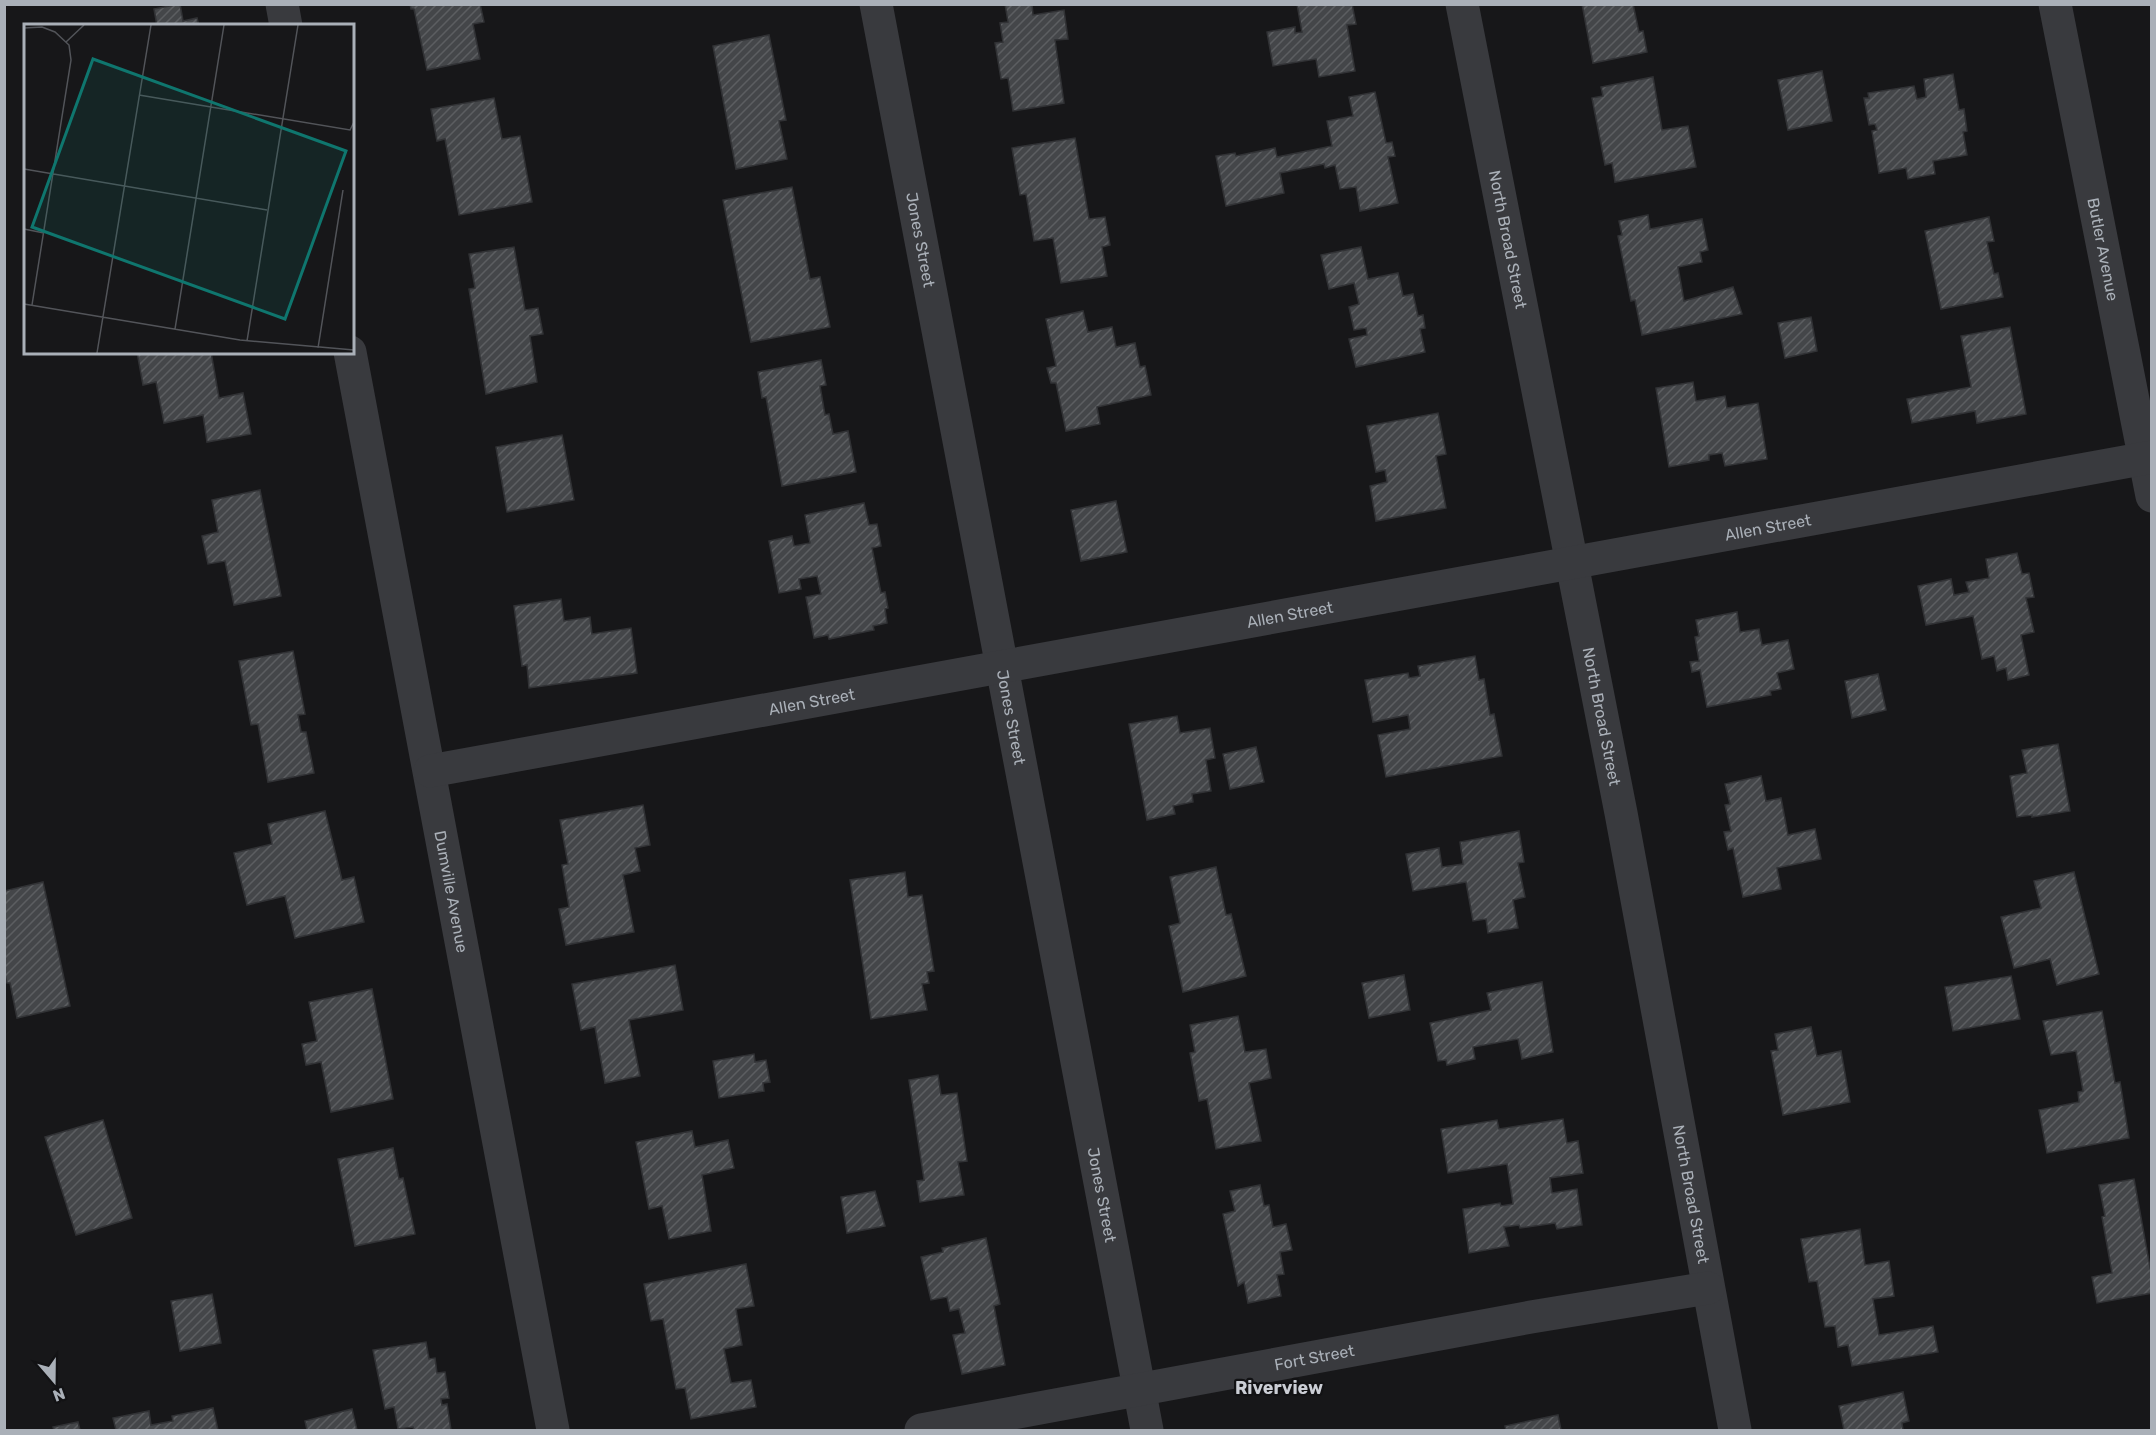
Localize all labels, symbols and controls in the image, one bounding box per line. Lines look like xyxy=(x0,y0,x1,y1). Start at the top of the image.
inset map xyxy=(24,24,354,354)
street label: North Broad Street xyxy=(1485,169,1531,310)
street label: Jones Street xyxy=(902,191,939,289)
street label: Butler Avenue xyxy=(2084,196,2123,303)
street label: Allen Street xyxy=(1723,510,1813,544)
street label: Allen Street xyxy=(1245,597,1335,631)
street label: North Broad Street xyxy=(1579,645,1625,787)
street label: Jones Street xyxy=(993,668,1030,766)
street label: Allen Street xyxy=(767,684,856,719)
street label: Dumville Avenue xyxy=(431,829,472,954)
street label: North Broad Street xyxy=(1669,1123,1714,1265)
street label: Jones Street xyxy=(1084,1146,1121,1244)
street label: Fort Street xyxy=(1273,1340,1356,1374)
north arrow xyxy=(24,1351,84,1411)
district label: Riverview xyxy=(1235,1377,1323,1399)
text: N xyxy=(50,1384,68,1406)

